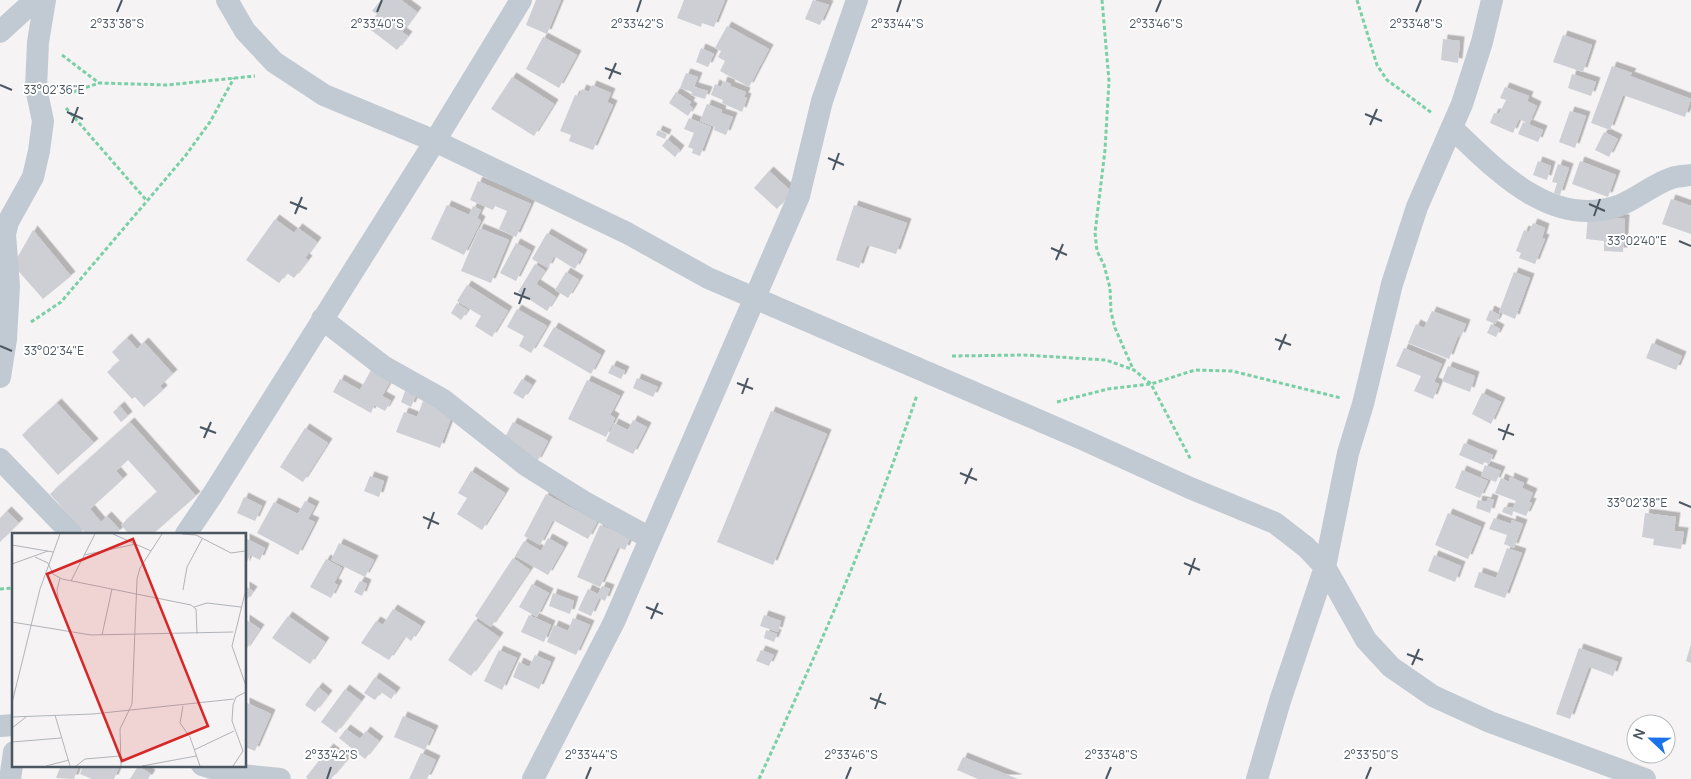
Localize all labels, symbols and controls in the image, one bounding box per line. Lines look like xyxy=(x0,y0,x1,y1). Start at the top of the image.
text: 2°33'38"S xyxy=(90,15,144,32)
text: 2°33'40"S xyxy=(350,15,404,32)
text: 2°33'42"S xyxy=(611,15,663,32)
text: 2°33'44"S xyxy=(871,15,923,32)
text: 2°33'46"S xyxy=(1129,15,1183,32)
text: 2°33'48"S xyxy=(1390,15,1442,32)
text: 33°02'36"E xyxy=(23,81,85,98)
text: 33°02'40"E xyxy=(1607,232,1667,249)
text: 33°02'34"E xyxy=(24,342,84,359)
text: 33°02'38"E xyxy=(1607,494,1667,511)
inset map xyxy=(12,533,246,766)
north arrow xyxy=(1626,714,1676,764)
text: N xyxy=(1628,726,1649,742)
text: 2°33'42"S xyxy=(305,746,357,763)
text: 2°33'44"S xyxy=(565,746,617,763)
text: 2°33'46"S xyxy=(824,746,878,763)
text: 2°33'48"S xyxy=(1085,746,1137,763)
text: 2°33'50"S xyxy=(1344,746,1398,763)

